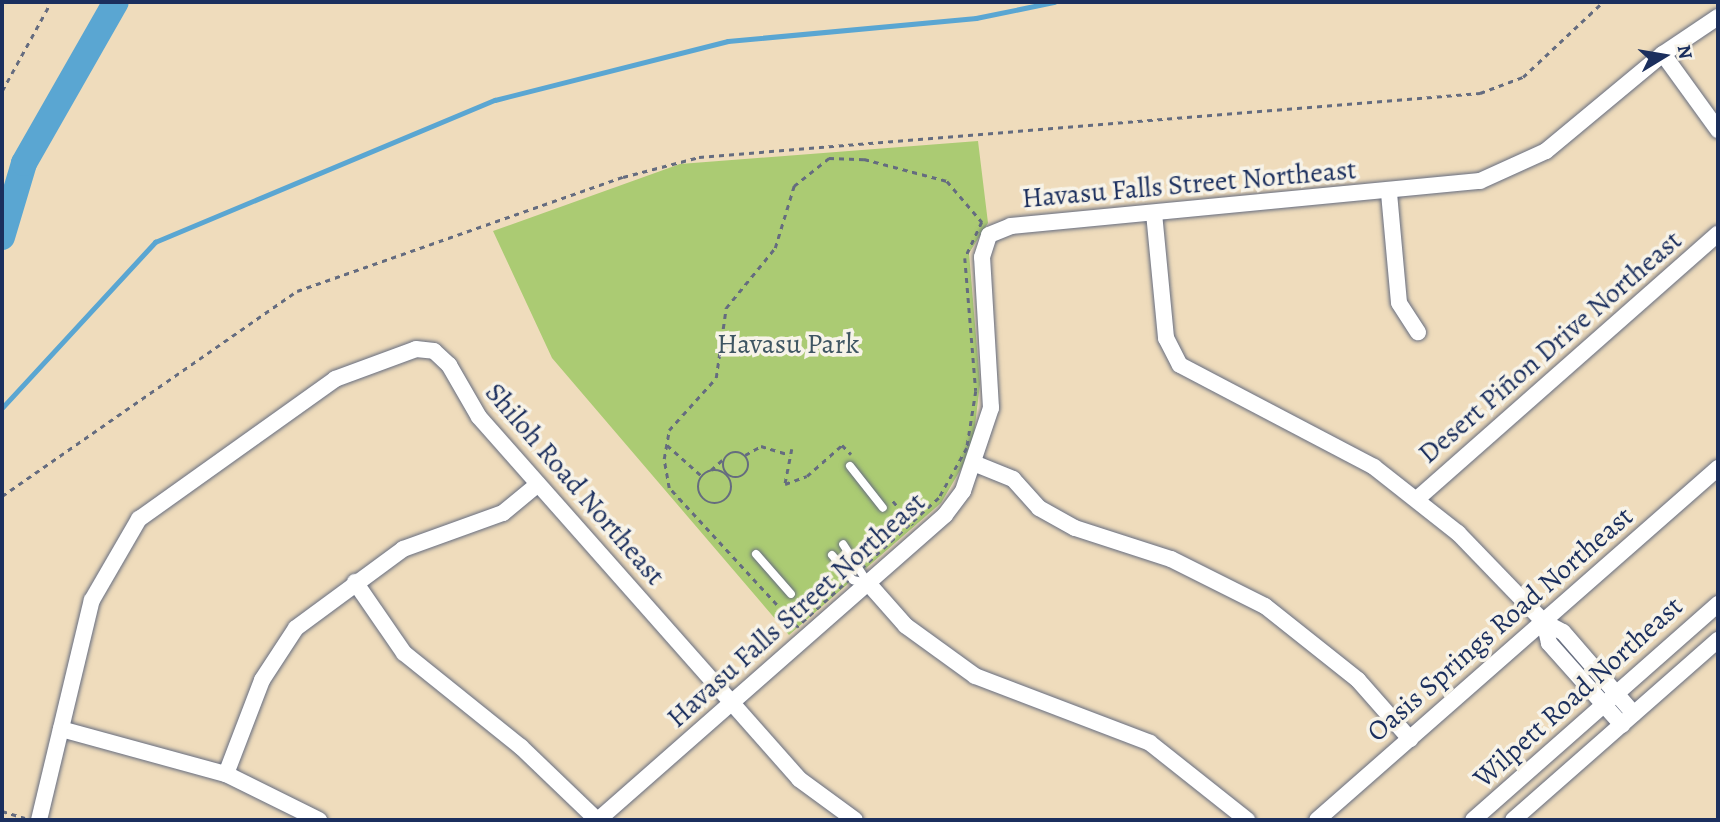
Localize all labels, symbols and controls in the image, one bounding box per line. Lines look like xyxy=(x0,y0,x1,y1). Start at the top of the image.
north arrow xyxy=(1629,21,1699,91)
text: N xyxy=(1671,43,1699,61)
street label: Havasu Falls Street Northeast xyxy=(1020,153,1358,215)
street label: Desert Piñon Drive Northeast xyxy=(1411,223,1689,471)
park label: Havasu Park xyxy=(717,327,859,361)
street label: Shiloh Road Northeast xyxy=(478,376,672,592)
street label: Havasu Falls Street Northeast xyxy=(660,485,932,735)
street label: Oasis Springs Road Northeast xyxy=(1360,499,1640,749)
street label: Wilpett Road Northeast xyxy=(1467,589,1689,795)

